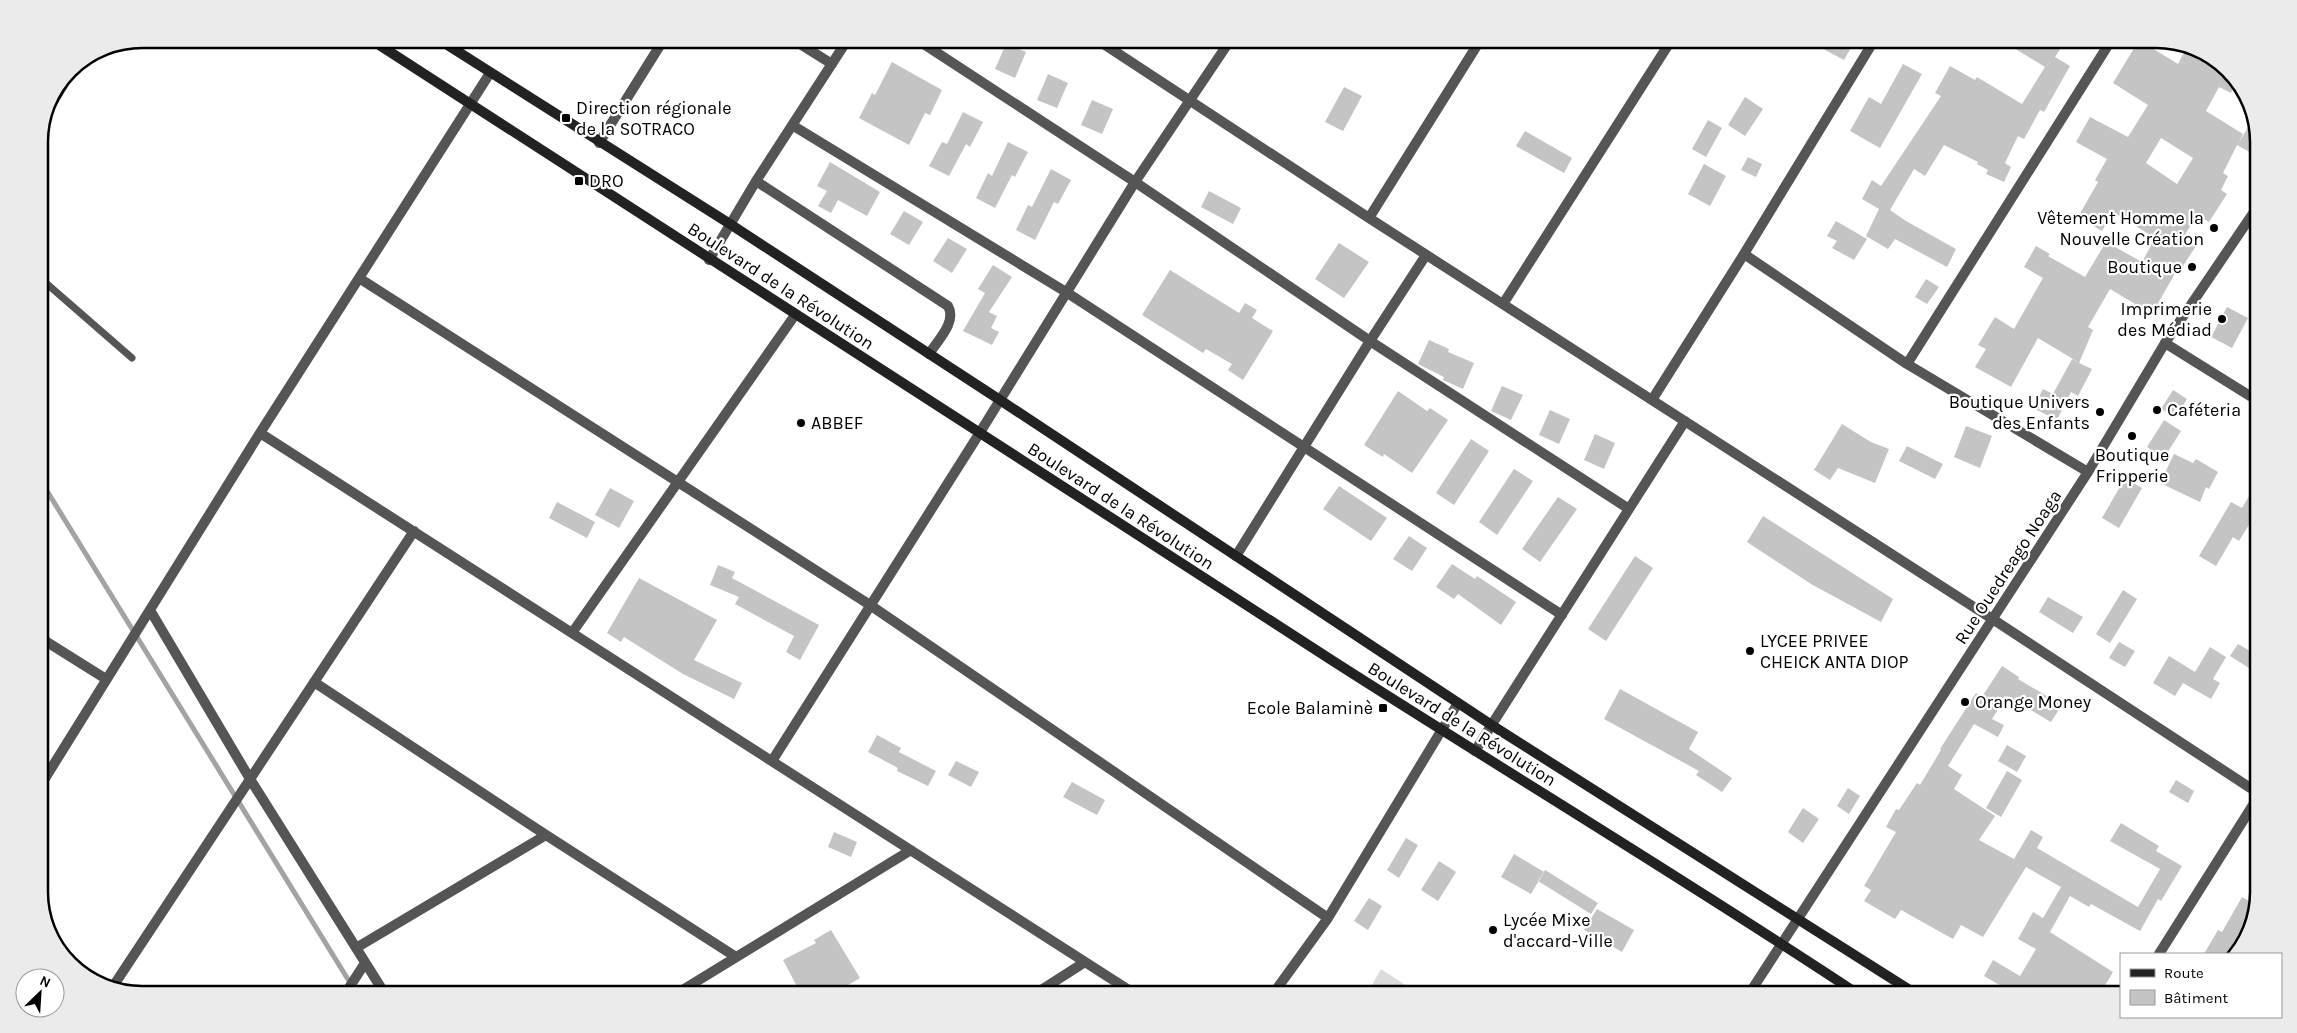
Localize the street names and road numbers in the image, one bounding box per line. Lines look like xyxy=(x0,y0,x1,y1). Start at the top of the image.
street label: Boulevard de la Révolution xyxy=(684,217,878,355)
street label: Boulevard de la Révolution xyxy=(1024,437,1218,575)
street label: Rue Ouedreago Noaga xyxy=(1950,486,2066,648)
street label: Boulevard de la Révolution xyxy=(1364,657,1560,791)

